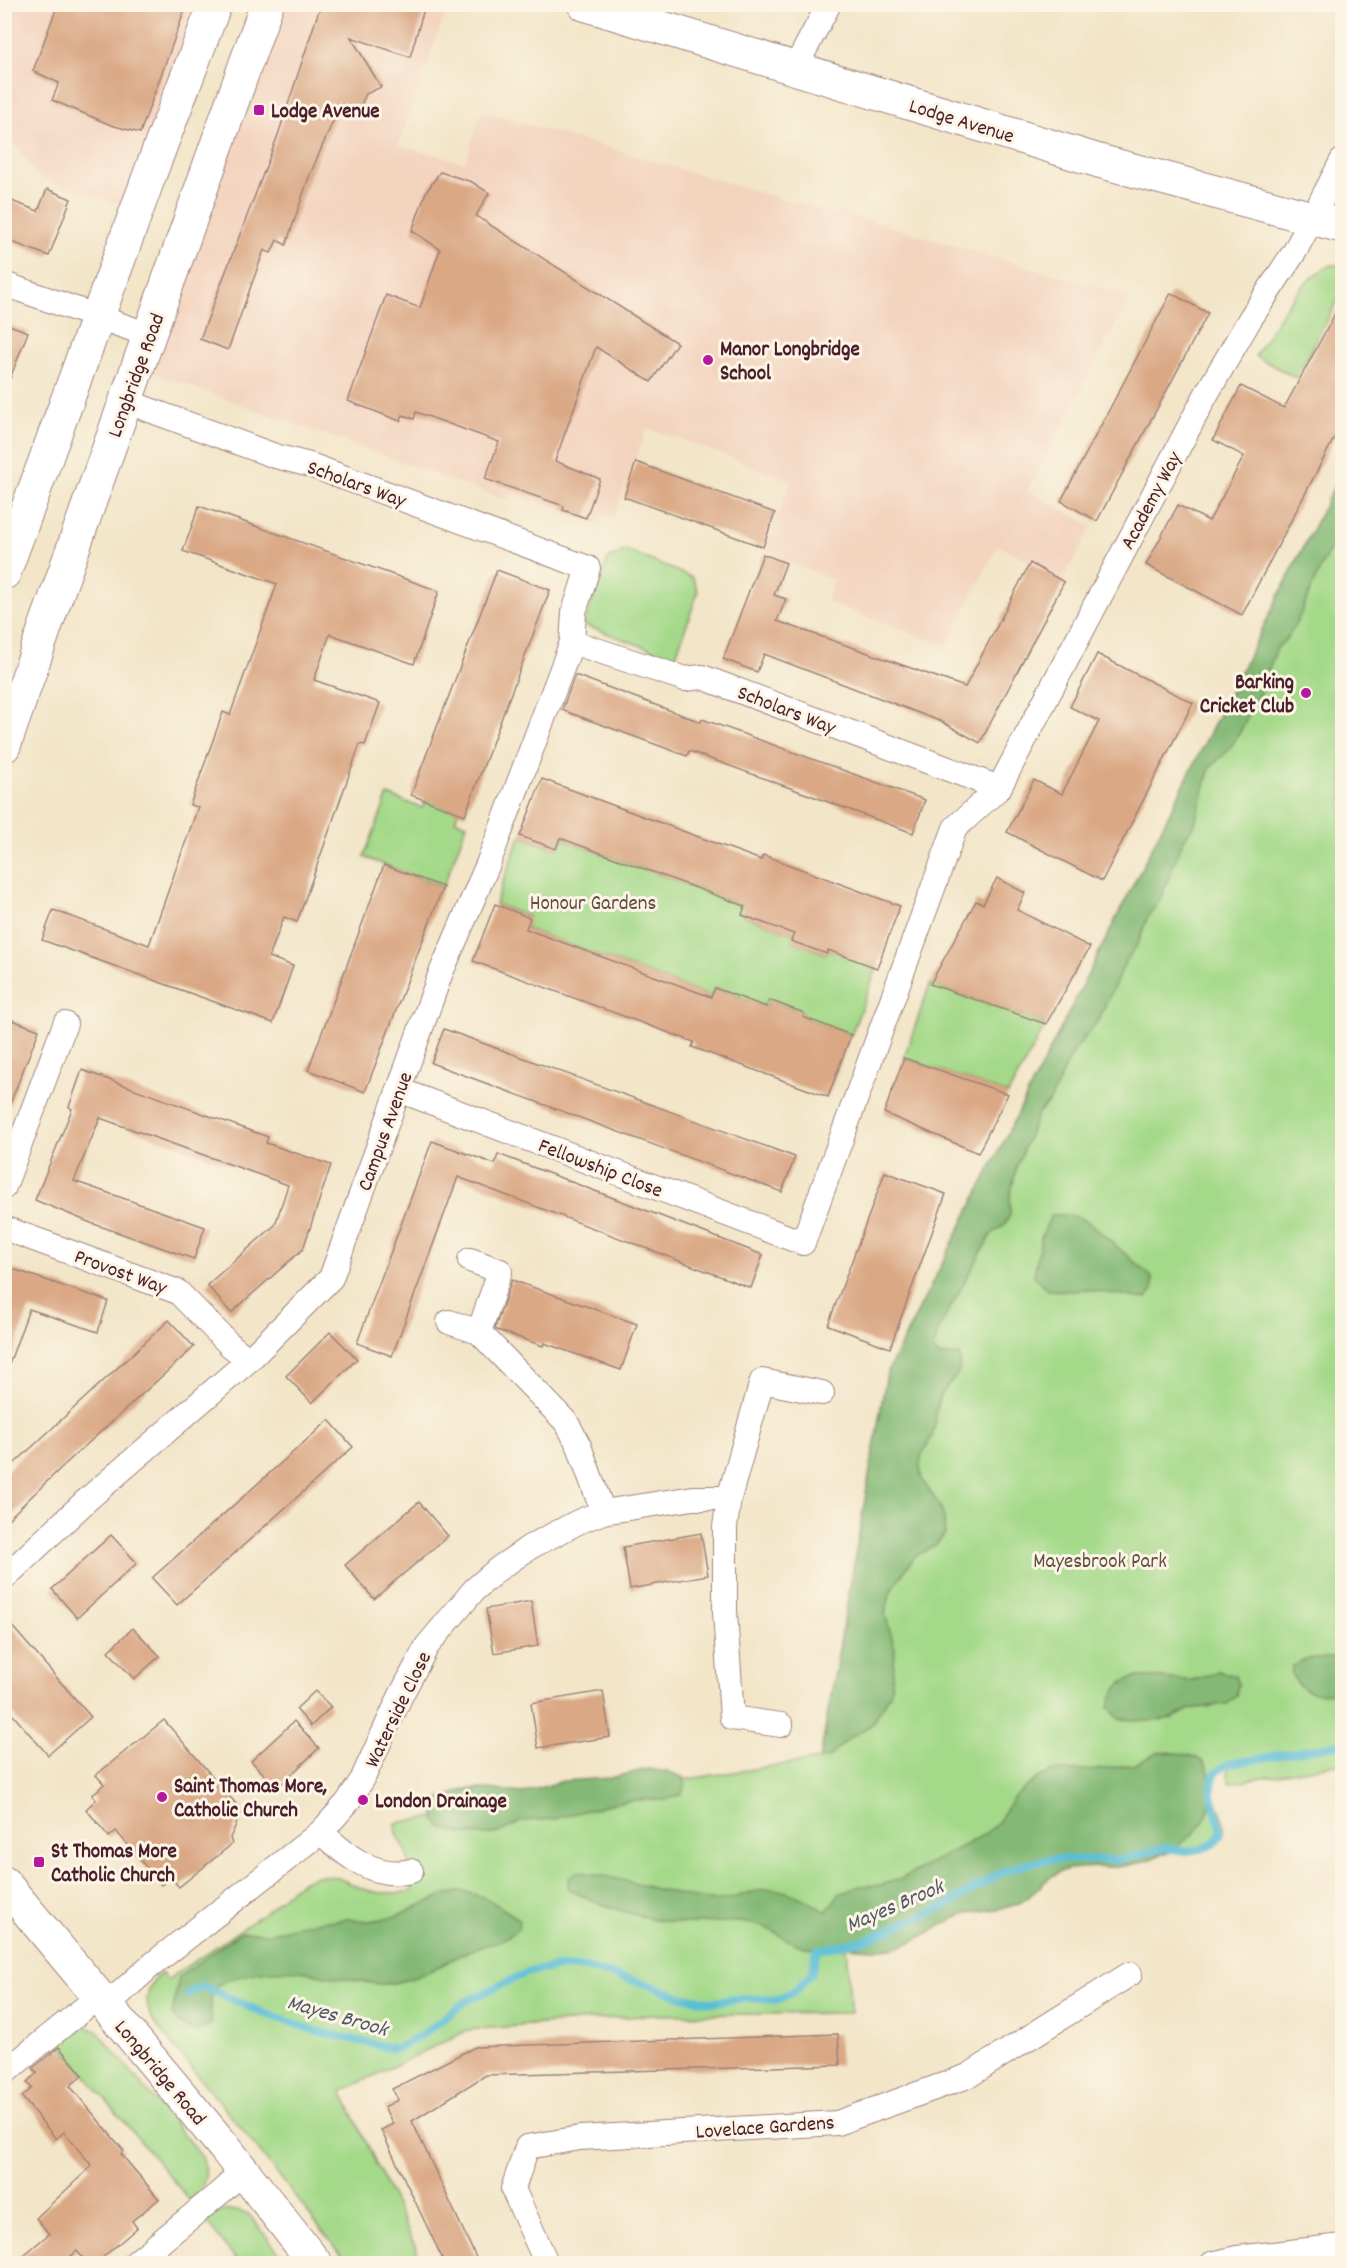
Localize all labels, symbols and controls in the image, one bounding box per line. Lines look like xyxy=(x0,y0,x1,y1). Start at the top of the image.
street label: Lodge Avenue xyxy=(905,93,1017,153)
place label: Lodge Avenue xyxy=(271,98,380,128)
marker: Lodge Avenue xyxy=(252,103,266,117)
street label: Longbridge Road xyxy=(102,310,174,442)
place label: Manor Longbridge School xyxy=(720,336,860,390)
marker: Manor Longbridge School xyxy=(701,353,715,367)
street label: Academy Way xyxy=(1114,447,1191,556)
street label: Scholars Way xyxy=(302,454,410,518)
place label: Barking Cricket Club xyxy=(1200,669,1294,723)
street label: Scholars Way xyxy=(732,679,840,745)
marker: Barking Cricket Club xyxy=(1299,686,1313,700)
park label: Honour Gardens xyxy=(530,890,656,920)
street label: Campus Avenue xyxy=(351,1068,422,1196)
street label: Fellowship Close xyxy=(533,1132,666,1207)
street label: Provost Way xyxy=(69,1243,171,1305)
park label: Mayesbrook Park xyxy=(1033,1548,1167,1578)
street label: Waterside Close xyxy=(359,1647,441,1774)
place label: Saint Thomas More, Catholic Church xyxy=(174,1773,327,1827)
place label: London Drainage xyxy=(375,1788,507,1818)
marker: Saint Thomas More, Catholic Church xyxy=(155,1790,169,1804)
marker: London Drainage xyxy=(356,1793,370,1807)
place label: St Thomas More Catholic Church xyxy=(51,1838,177,1892)
marker: St Thomas More Catholic Church xyxy=(32,1855,46,1869)
water label: Mayes Brook xyxy=(842,1872,951,1942)
water label: Mayes Brook xyxy=(283,1988,393,2047)
street label: Longbridge Road xyxy=(105,2015,212,2133)
street label: Lovelace Gardens xyxy=(695,2109,836,2149)

